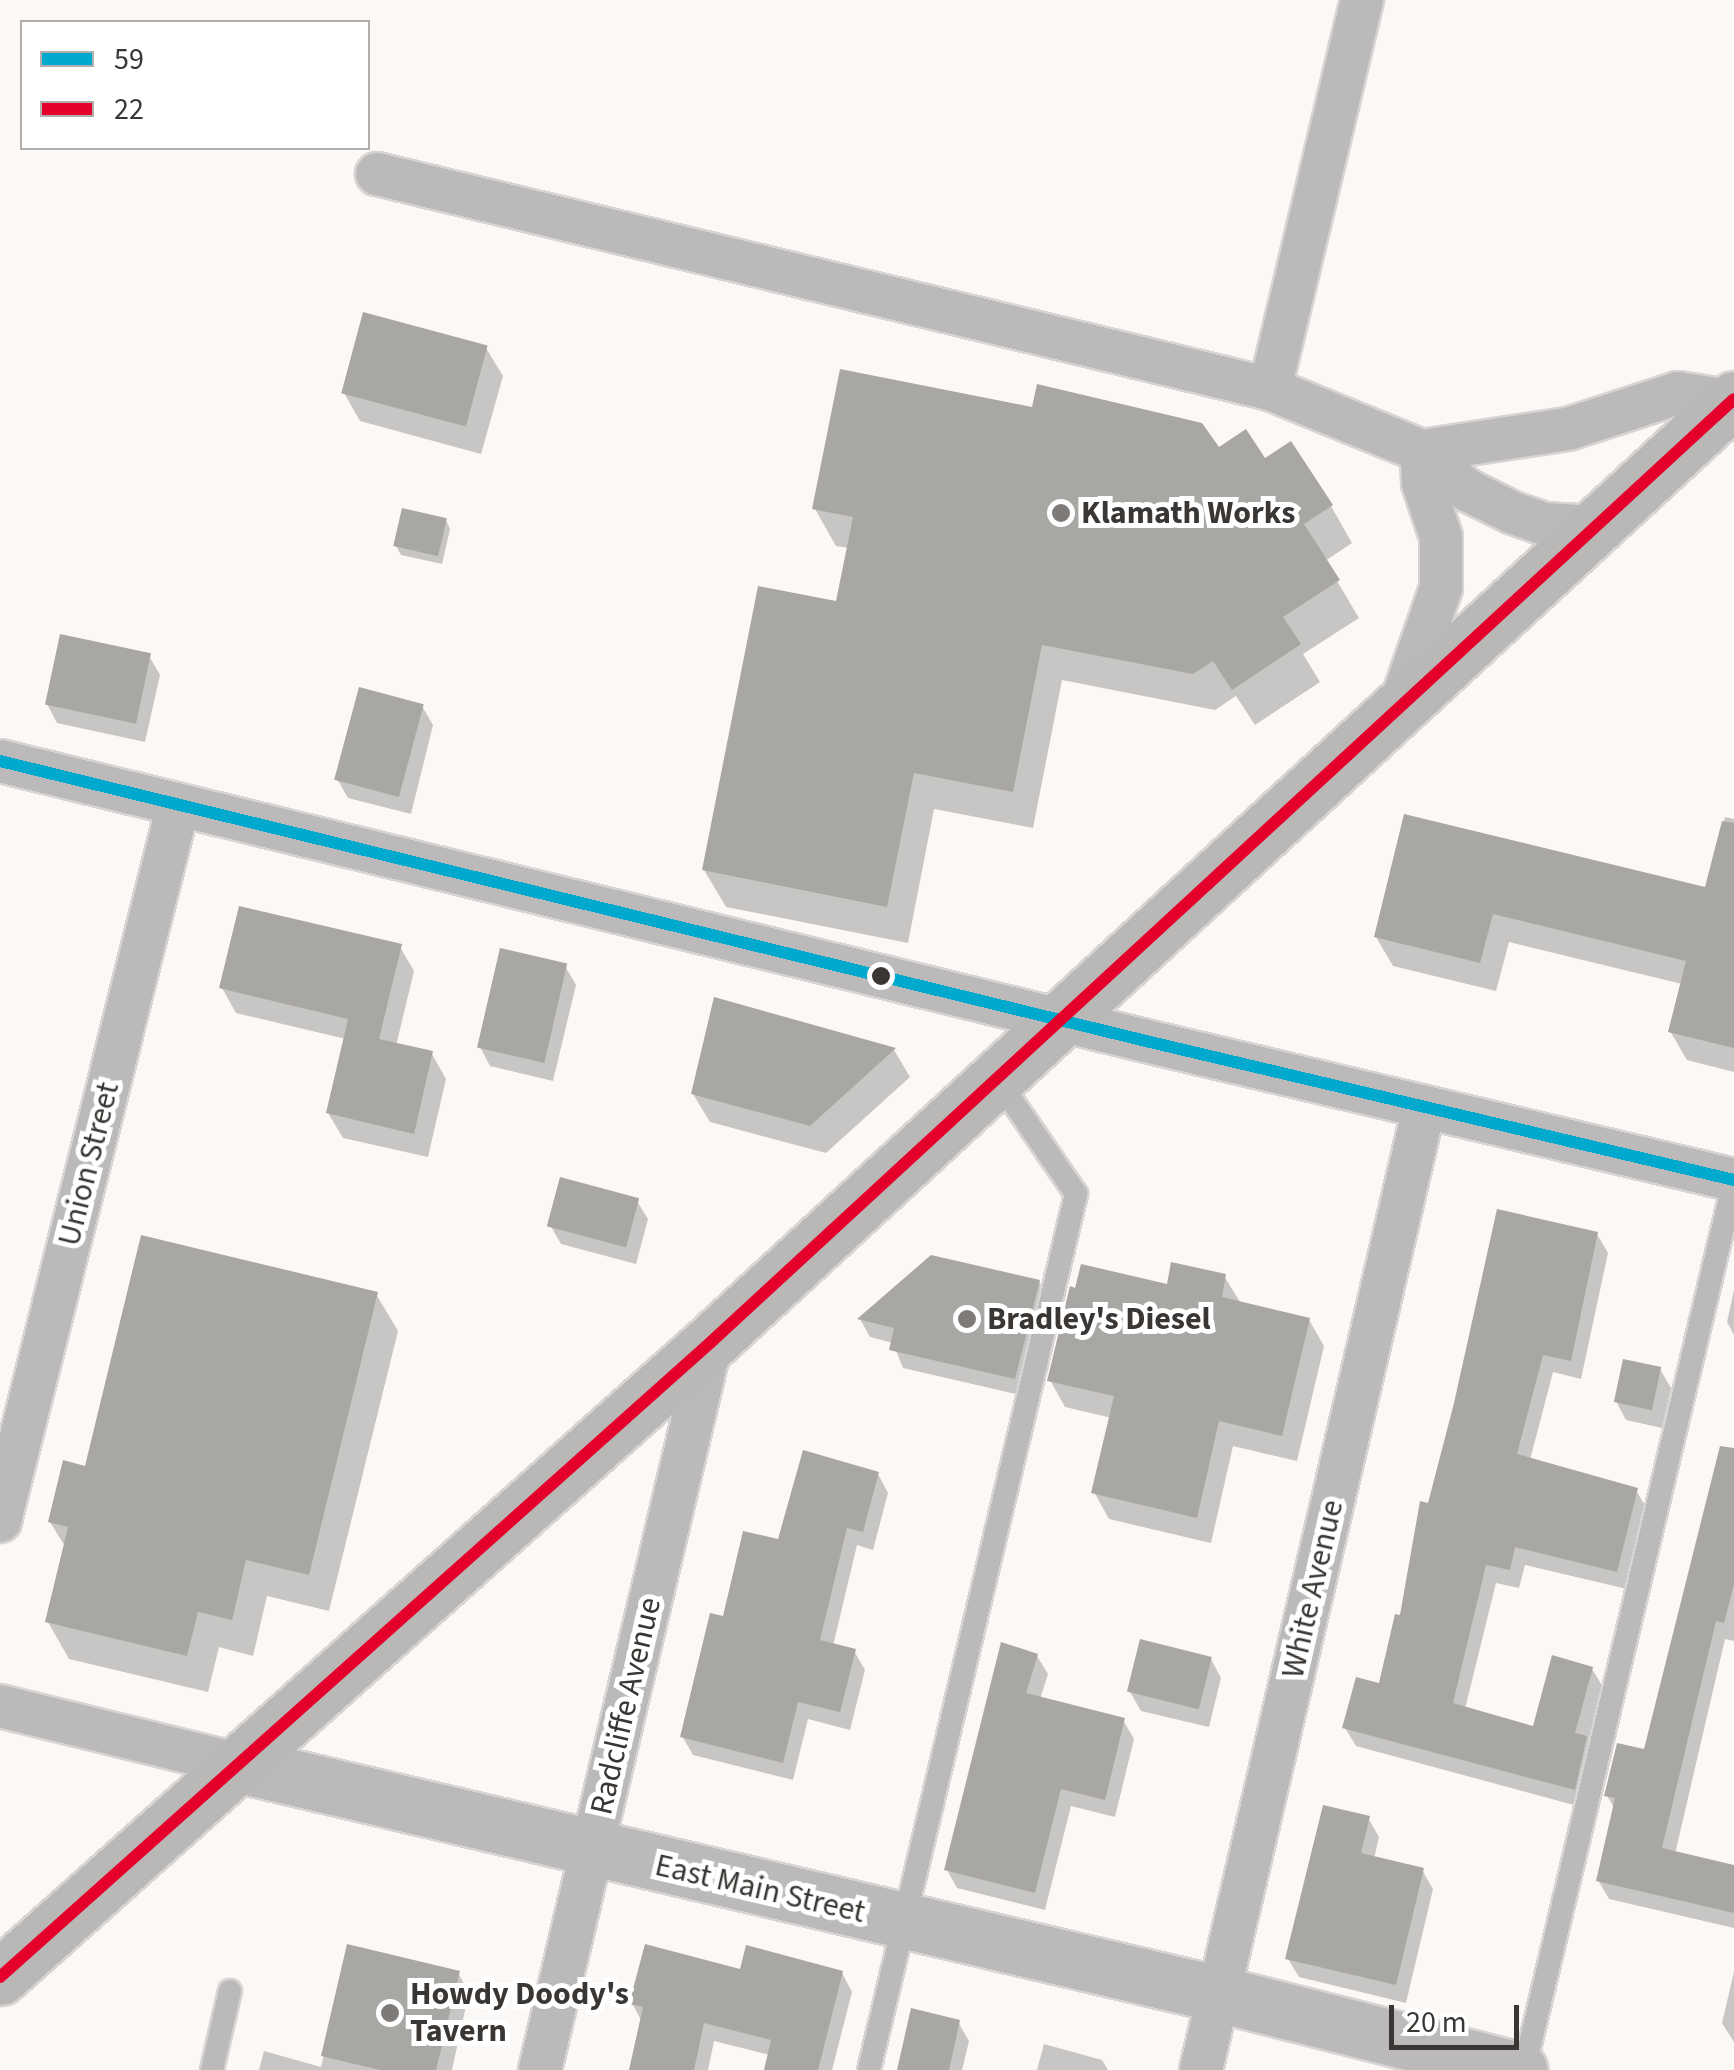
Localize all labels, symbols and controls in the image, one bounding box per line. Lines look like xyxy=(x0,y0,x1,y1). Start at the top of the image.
legend xyxy=(20,20,370,150)
text: 59 xyxy=(114,38,144,81)
text: 22 xyxy=(114,88,144,131)
place label: Klamath Works xyxy=(1081,494,1296,532)
marker: Klamath Works xyxy=(1050,502,1072,524)
unlabelled marker xyxy=(871,966,891,986)
street label: Union Street xyxy=(50,1078,128,1250)
place label: Bradley's Diesel xyxy=(987,1300,1211,1338)
marker: Bradley's Diesel xyxy=(956,1308,978,1330)
street label: White Avenue xyxy=(1274,1496,1352,1682)
street label: Radcliffe Avenue xyxy=(582,1594,670,1818)
street label: East Main Street xyxy=(651,1846,869,1932)
place label: Howdy Doody's Tavern xyxy=(410,1976,629,2051)
scale bar xyxy=(1394,1985,1524,2047)
text: 20 m xyxy=(1406,2001,1467,2044)
marker: Howdy Doody's Tavern xyxy=(379,2002,401,2024)

